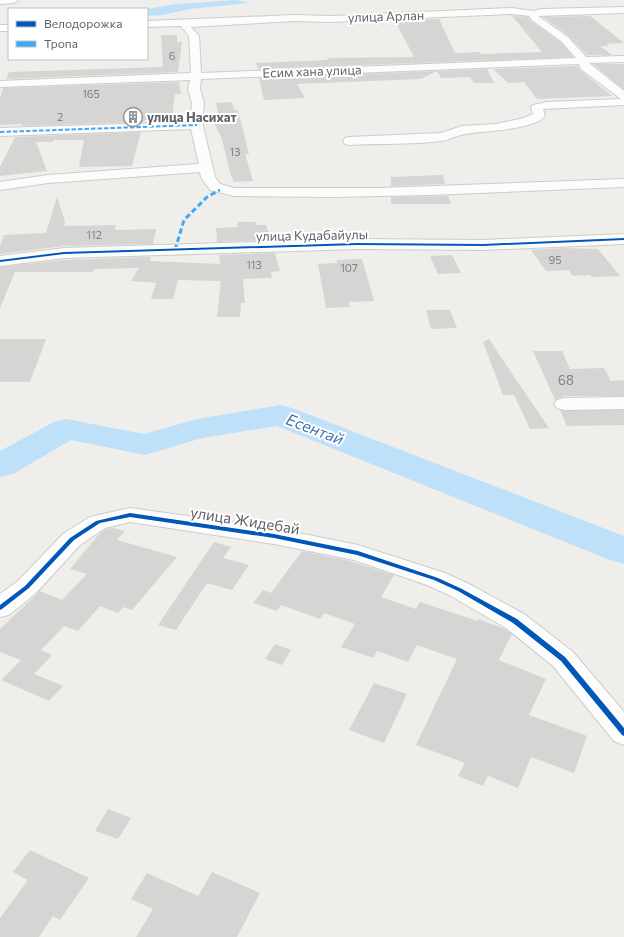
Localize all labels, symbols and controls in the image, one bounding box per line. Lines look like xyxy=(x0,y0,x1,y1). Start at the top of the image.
street label: улица Арлан xyxy=(348,7,424,25)
legend xyxy=(8,8,148,60)
text: Велодорожка xyxy=(44,16,122,30)
text: Тропа xyxy=(44,36,78,50)
house number: 6 xyxy=(169,49,176,62)
street label: Есим хана улица xyxy=(262,61,362,81)
house number: 165 xyxy=(82,87,100,100)
building icon: улица Насихат xyxy=(122,106,144,128)
place label: улица Насихат xyxy=(147,109,238,125)
house number: 2 xyxy=(57,110,63,123)
house number: 13 xyxy=(230,145,240,158)
street label: улица Кудабайулы xyxy=(256,226,368,244)
house number: 112 xyxy=(86,228,102,241)
house number: 95 xyxy=(549,253,562,266)
house number: 113 xyxy=(246,258,262,271)
house number: 107 xyxy=(340,261,358,274)
house number: 68 xyxy=(558,372,574,388)
water label: Есентай xyxy=(284,409,347,448)
street label: улица Жидебай xyxy=(189,503,301,538)

